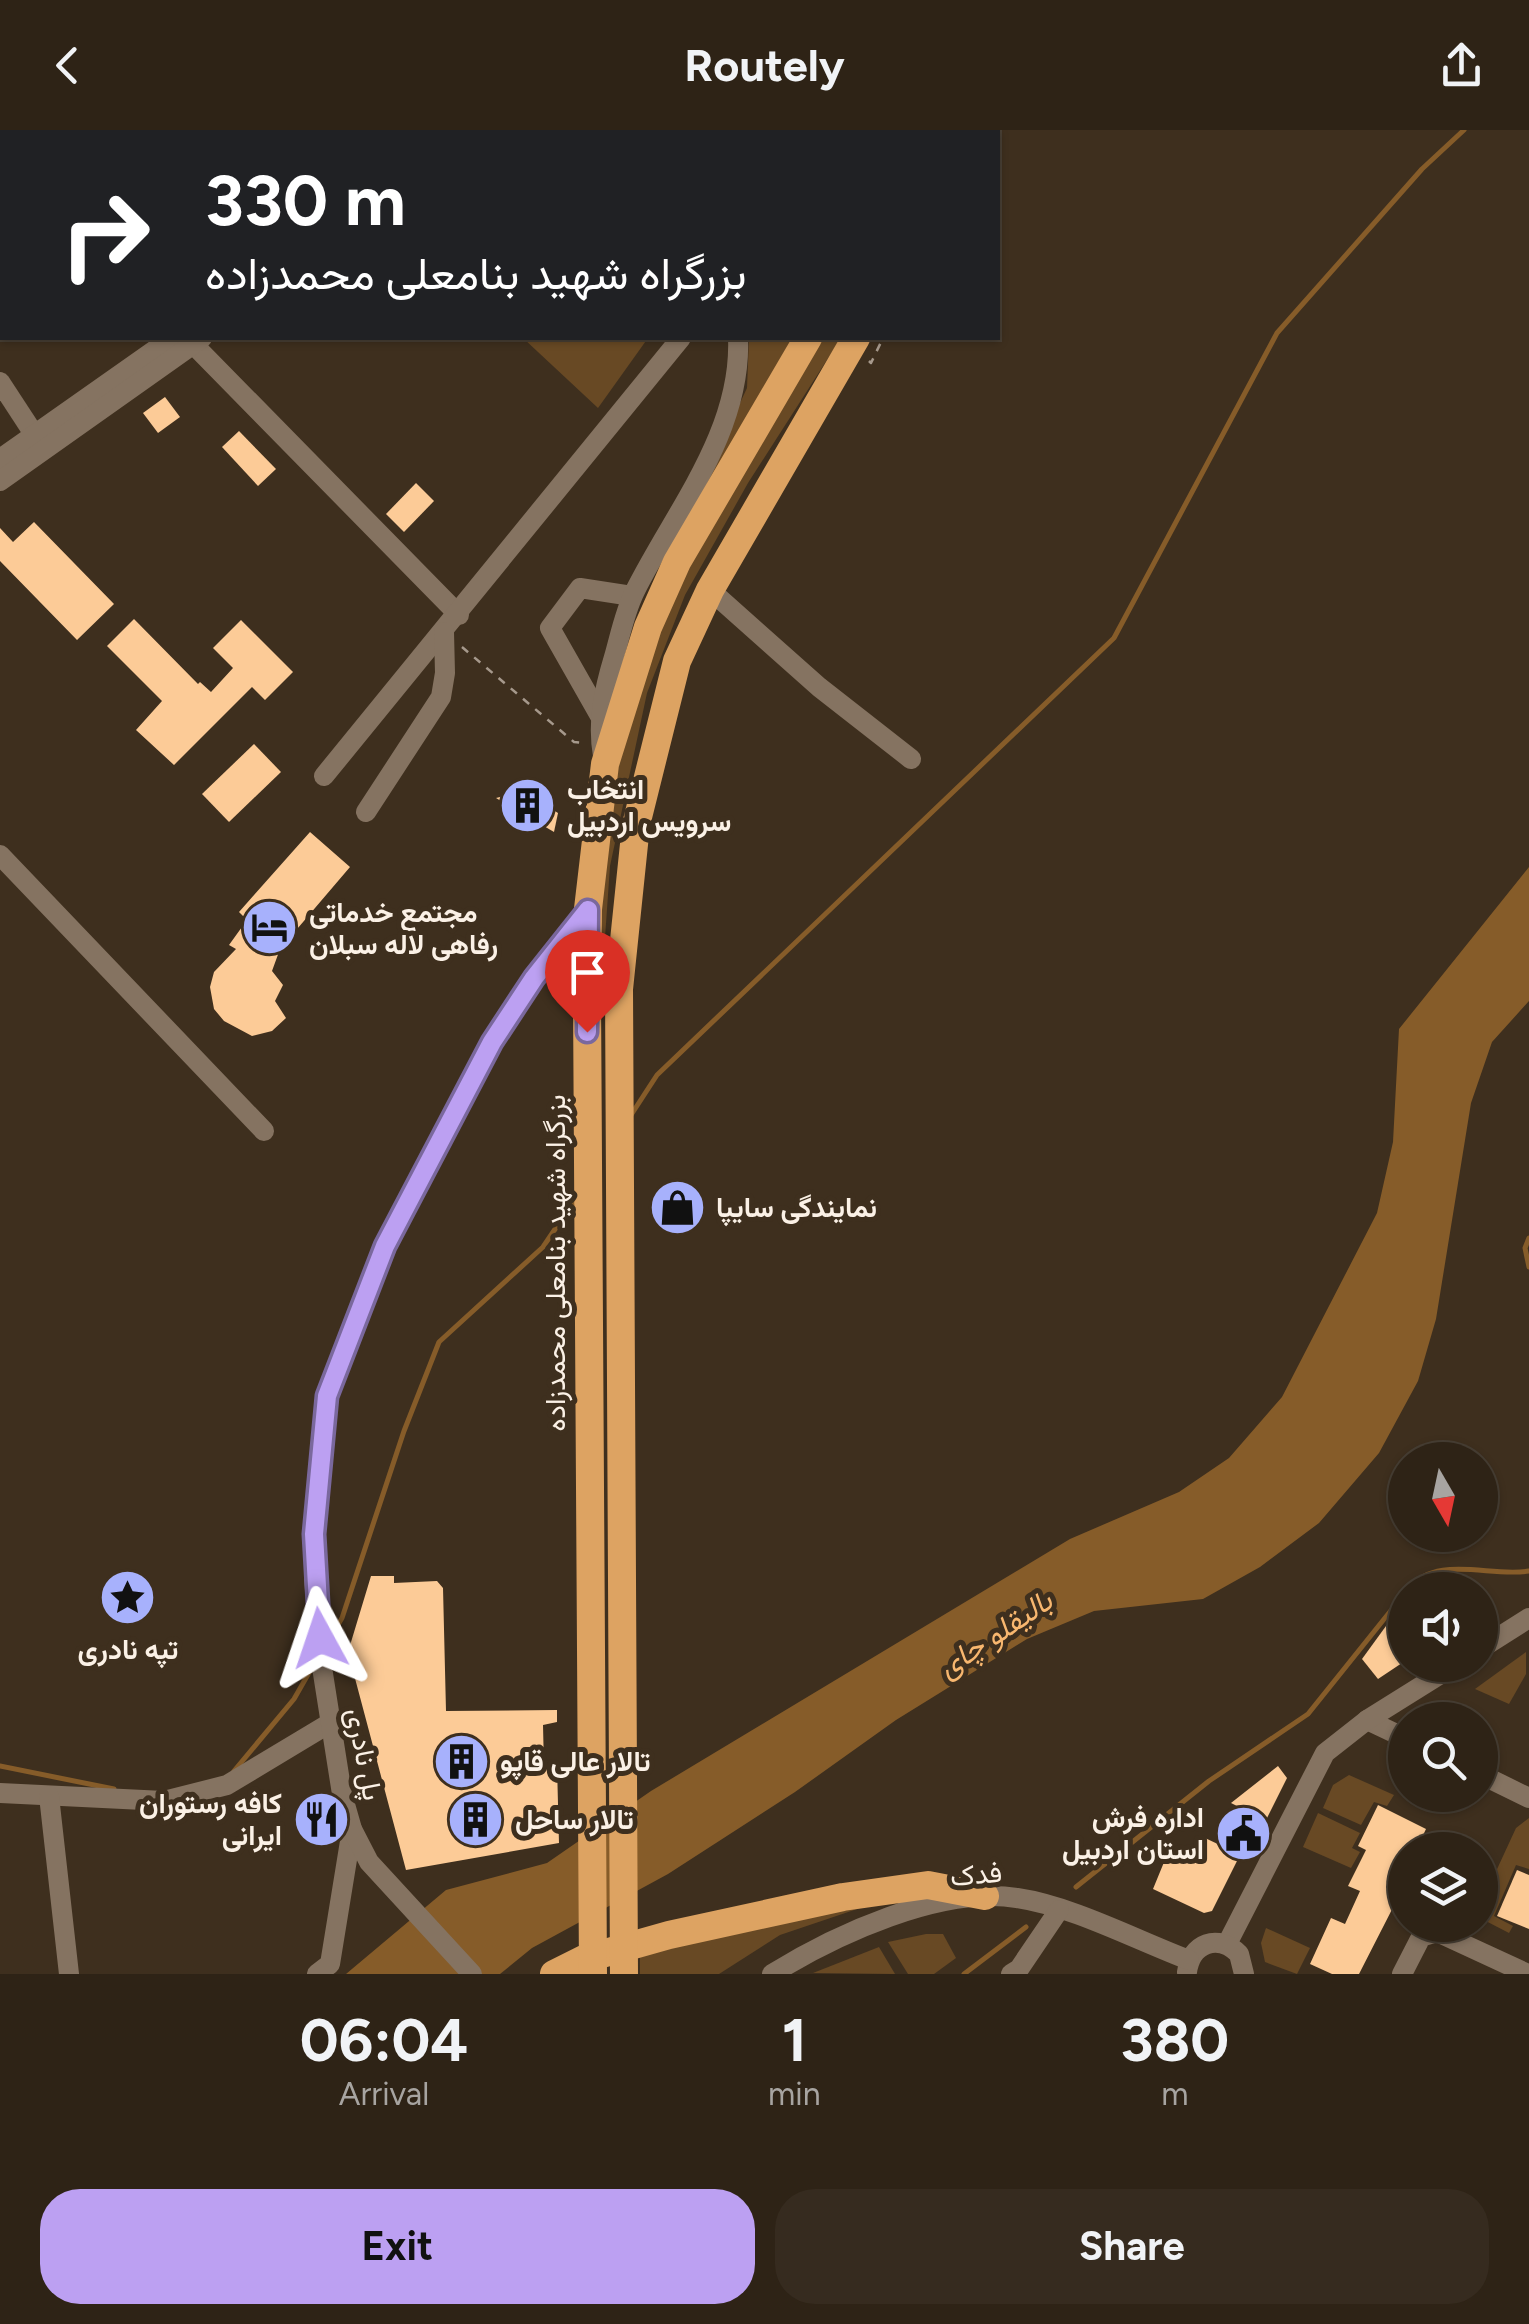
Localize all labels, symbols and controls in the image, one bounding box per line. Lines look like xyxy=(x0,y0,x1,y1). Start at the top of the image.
icon: back xyxy=(40,38,95,93)
text: Routely xyxy=(684,38,845,92)
icon: share xyxy=(1434,38,1489,93)
text: 330 m xyxy=(205,158,406,243)
icon: right xyxy=(40,170,170,300)
text: بزرگراه شهید بنامعلی محمدزاده xyxy=(205,246,747,300)
place label: انتخاب سرویس اردبیل xyxy=(567,772,731,839)
building icon: انتخاب سرویس اردبیل xyxy=(498,775,558,835)
place label: مجتمع خدماتی رفاهی لاله سبلان xyxy=(309,895,498,962)
hotel icon: مجتمع خدماتی رفاهی لاله سبلان xyxy=(240,898,300,958)
pin xyxy=(545,930,630,1033)
icon: arrive xyxy=(560,945,615,1000)
street label: بزرگراه شهید بنامعلی محمدزاده xyxy=(538,1095,573,1431)
shop icon: نمایندگی سایپا xyxy=(647,1177,707,1237)
place label: نمایندگی سایپا xyxy=(716,1190,877,1227)
north arrow xyxy=(1388,1442,1498,1552)
map controls xyxy=(1388,1442,1498,1942)
place icon: تپه نادری xyxy=(98,1568,158,1628)
button: sound xyxy=(1388,1572,1498,1682)
water label: بالیقلو چای xyxy=(930,1581,1061,1687)
position arrow xyxy=(268,1586,372,1690)
place label: تپه نادری xyxy=(78,1632,179,1669)
button: search xyxy=(1388,1702,1498,1812)
street label: پل نادری xyxy=(337,1705,391,1803)
building icon: تالار عالی قاپو xyxy=(431,1731,491,1791)
place label: تالار عالی قاپو xyxy=(500,1744,651,1781)
place label: کافه رستوران ایرانی xyxy=(139,1786,282,1853)
restaurant icon: کافه رستوران ایرانی xyxy=(291,1789,351,1849)
building icon: تالار ساحل xyxy=(446,1789,506,1849)
place label: اداره فرش استان اردبیل xyxy=(1062,1800,1204,1867)
place label: تالار ساحل xyxy=(515,1802,634,1837)
public building icon: اداره فرش استان اردبیل xyxy=(1213,1803,1273,1863)
button: layers xyxy=(1388,1832,1498,1942)
street label: فدک xyxy=(949,1855,1003,1893)
text: 06:04 xyxy=(300,2004,468,2076)
text: 1 xyxy=(782,2004,807,2076)
text: 380 xyxy=(1120,2004,1229,2076)
text: Arrival xyxy=(339,2075,429,2113)
text: min xyxy=(768,2075,821,2113)
text: m xyxy=(1161,2075,1188,2113)
button: Exit xyxy=(40,2189,755,2304)
button: Share xyxy=(775,2189,1489,2304)

